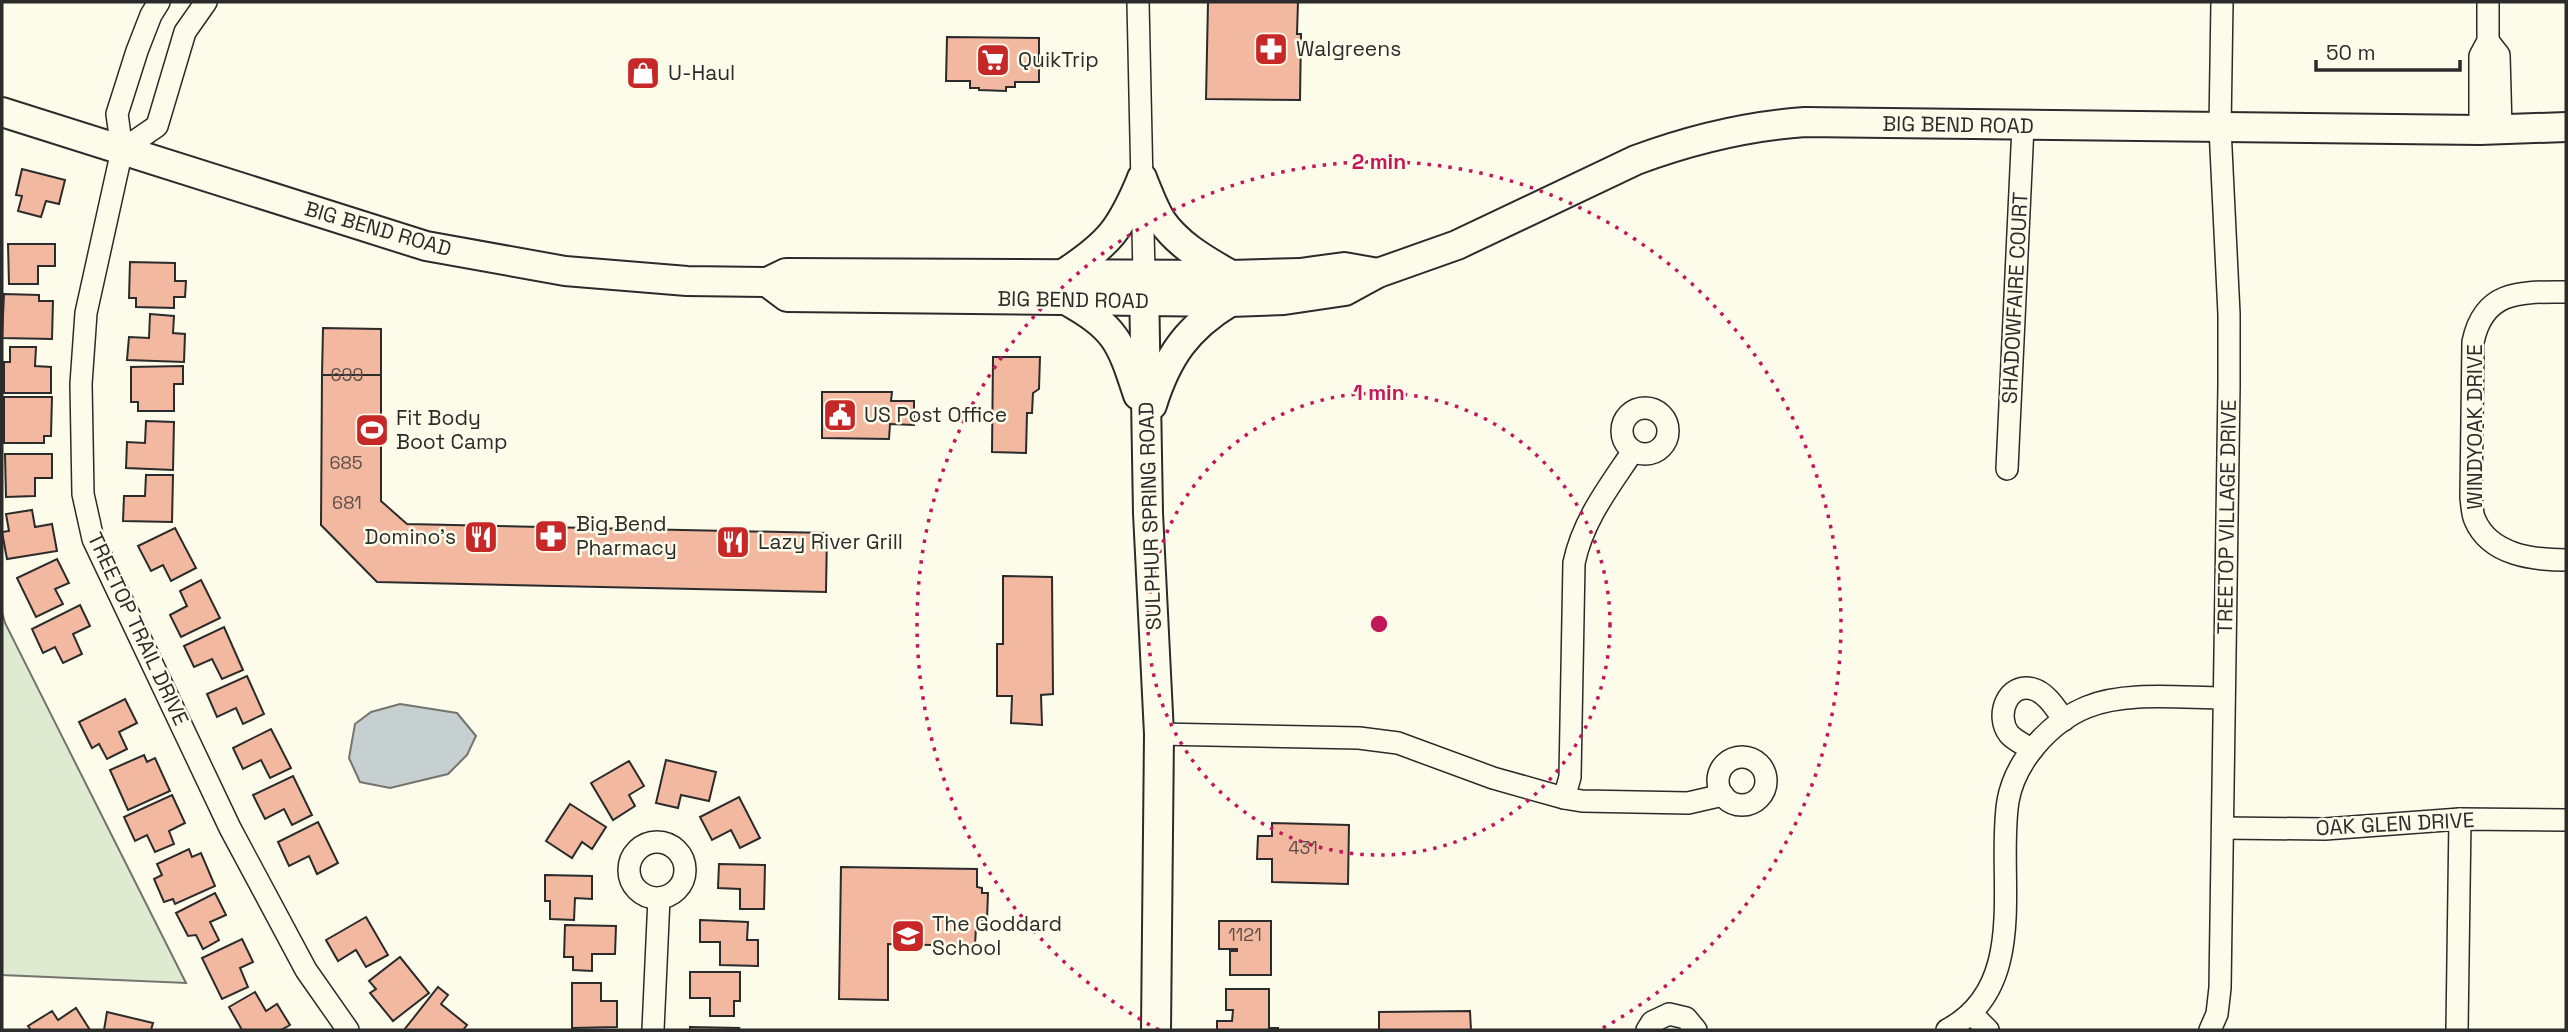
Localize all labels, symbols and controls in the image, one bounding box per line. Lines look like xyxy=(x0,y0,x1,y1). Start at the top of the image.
scale bar xyxy=(2316,28,2460,72)
pharmacy icon: Walgreens xyxy=(1252,30,1290,68)
place label: Walgreens xyxy=(1296,35,1401,62)
text: 50 m xyxy=(2326,39,2376,66)
supermarket icon: QuikTrip xyxy=(974,41,1012,79)
place label: QuikTrip xyxy=(1018,46,1099,73)
shop icon: U-Haul xyxy=(624,54,662,92)
place label: U-Haul xyxy=(668,59,735,86)
street label: BIG BEND ROAD xyxy=(1882,110,2034,139)
text: 2 min xyxy=(1352,148,1406,175)
street label: SHADOWFAIRE COURT xyxy=(1995,191,2034,405)
street label: BIG BEND ROAD xyxy=(302,195,455,262)
street label: BIG BEND ROAD xyxy=(997,285,1149,314)
street label: WINDYOAK DRIVE xyxy=(2461,344,2488,510)
house number: 699 xyxy=(330,363,364,386)
text: 1 min xyxy=(1353,379,1405,406)
public building icon: US Post Office xyxy=(821,396,859,434)
street label: TREETOP VILLAGE DRIVE xyxy=(2211,399,2242,635)
place label: US Post Office xyxy=(864,401,1007,428)
street label: SULPHUR SPRING ROAD xyxy=(1132,401,1167,631)
place label: Fit Body Boot Camp xyxy=(396,404,508,455)
sports icon: Fit Body Boot Camp xyxy=(353,411,391,449)
house number: 685 xyxy=(329,451,363,474)
house number: 681 xyxy=(332,491,362,514)
place label: Big Bend Pharmacy xyxy=(576,510,677,561)
pharmacy icon: Big Bend Pharmacy xyxy=(532,517,570,555)
restaurant icon: Domino's xyxy=(462,518,500,556)
place label: Domino's xyxy=(364,523,456,550)
restaurant icon: Lazy River Grill xyxy=(714,523,752,561)
street label: TREETOP TRAIL DRIVE xyxy=(82,528,195,730)
place label: Lazy River Grill xyxy=(758,528,903,555)
centre of rings xyxy=(1367,612,1391,636)
street label: OAK GLEN DRIVE xyxy=(2315,806,2475,841)
house number: 431 xyxy=(1288,836,1318,859)
place label: The Goddard School xyxy=(932,910,1062,961)
school or university icon: The Goddard School xyxy=(889,917,927,955)
house number: 1121 xyxy=(1228,923,1262,946)

